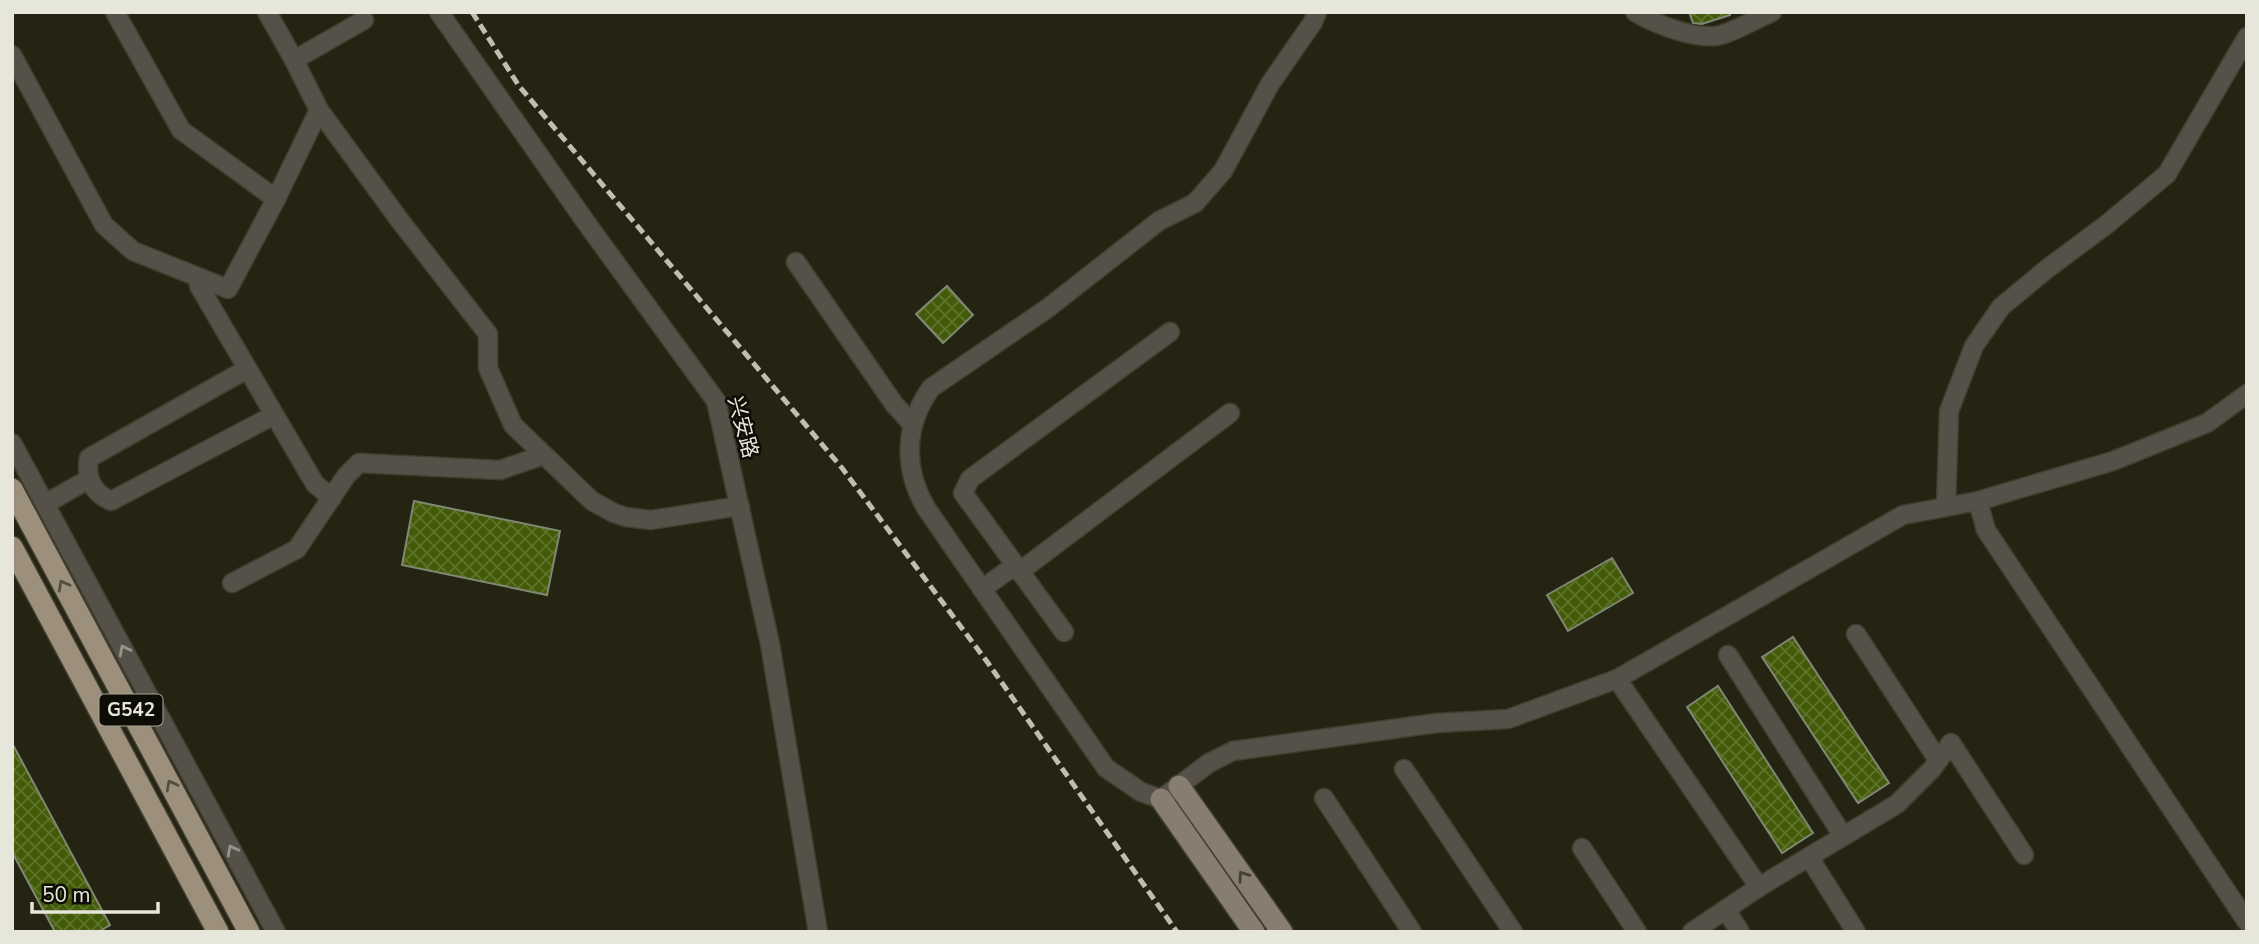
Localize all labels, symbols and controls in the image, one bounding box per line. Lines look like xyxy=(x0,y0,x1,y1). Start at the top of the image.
street label: 兴安路 xyxy=(721,393,765,461)
one-way arrow xyxy=(58,579,72,592)
one-way arrow xyxy=(119,645,132,657)
road number: G542 xyxy=(100,694,162,726)
one-way arrow xyxy=(165,780,179,792)
one-way arrow xyxy=(227,845,240,857)
scale bar xyxy=(32,870,158,914)
one-way arrow xyxy=(1239,871,1251,884)
text: 50 m xyxy=(42,881,91,909)

